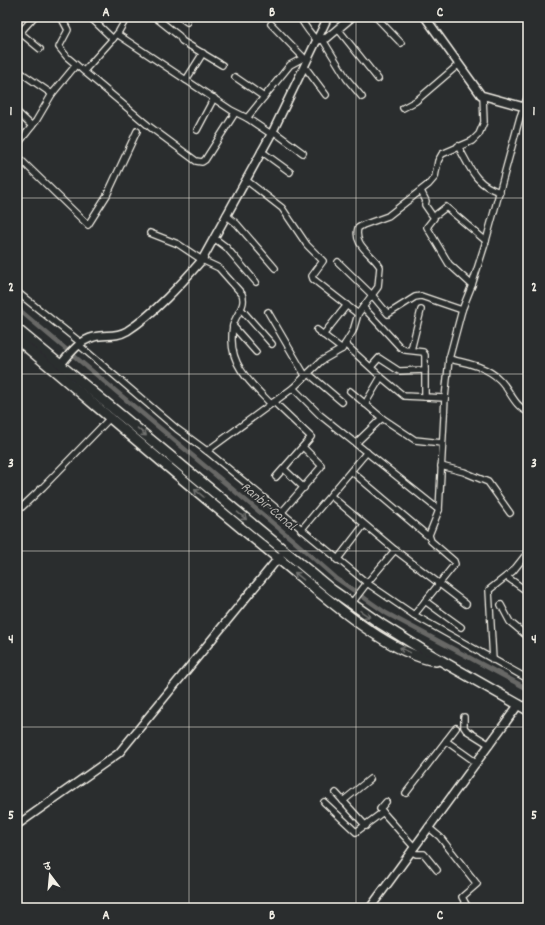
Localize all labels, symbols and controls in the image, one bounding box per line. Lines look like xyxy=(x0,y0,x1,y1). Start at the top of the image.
text: A xyxy=(102,4,110,23)
text: B xyxy=(269,4,275,23)
text: C xyxy=(437,4,444,23)
text: 1 xyxy=(10,103,13,122)
text: 1 xyxy=(533,103,536,122)
text: 2 xyxy=(8,279,14,298)
text: 2 xyxy=(531,279,537,298)
one-way arrow xyxy=(137,428,147,437)
text: 3 xyxy=(8,455,14,474)
text: 3 xyxy=(531,455,537,474)
water label: Ranbir Canal xyxy=(236,478,301,537)
one-way arrow xyxy=(193,489,204,498)
one-way arrow xyxy=(236,511,247,520)
one-way arrow xyxy=(293,571,304,580)
one-way arrow xyxy=(360,610,371,618)
text: 4 xyxy=(8,631,14,650)
text: 4 xyxy=(531,631,537,650)
one-way arrow xyxy=(399,646,411,653)
text: 5 xyxy=(8,807,14,826)
text: 5 xyxy=(531,807,537,826)
north arrow xyxy=(30,855,70,895)
text: उ xyxy=(42,859,54,876)
text: A xyxy=(102,907,110,925)
text: B xyxy=(269,907,275,925)
text: C xyxy=(437,907,444,925)

